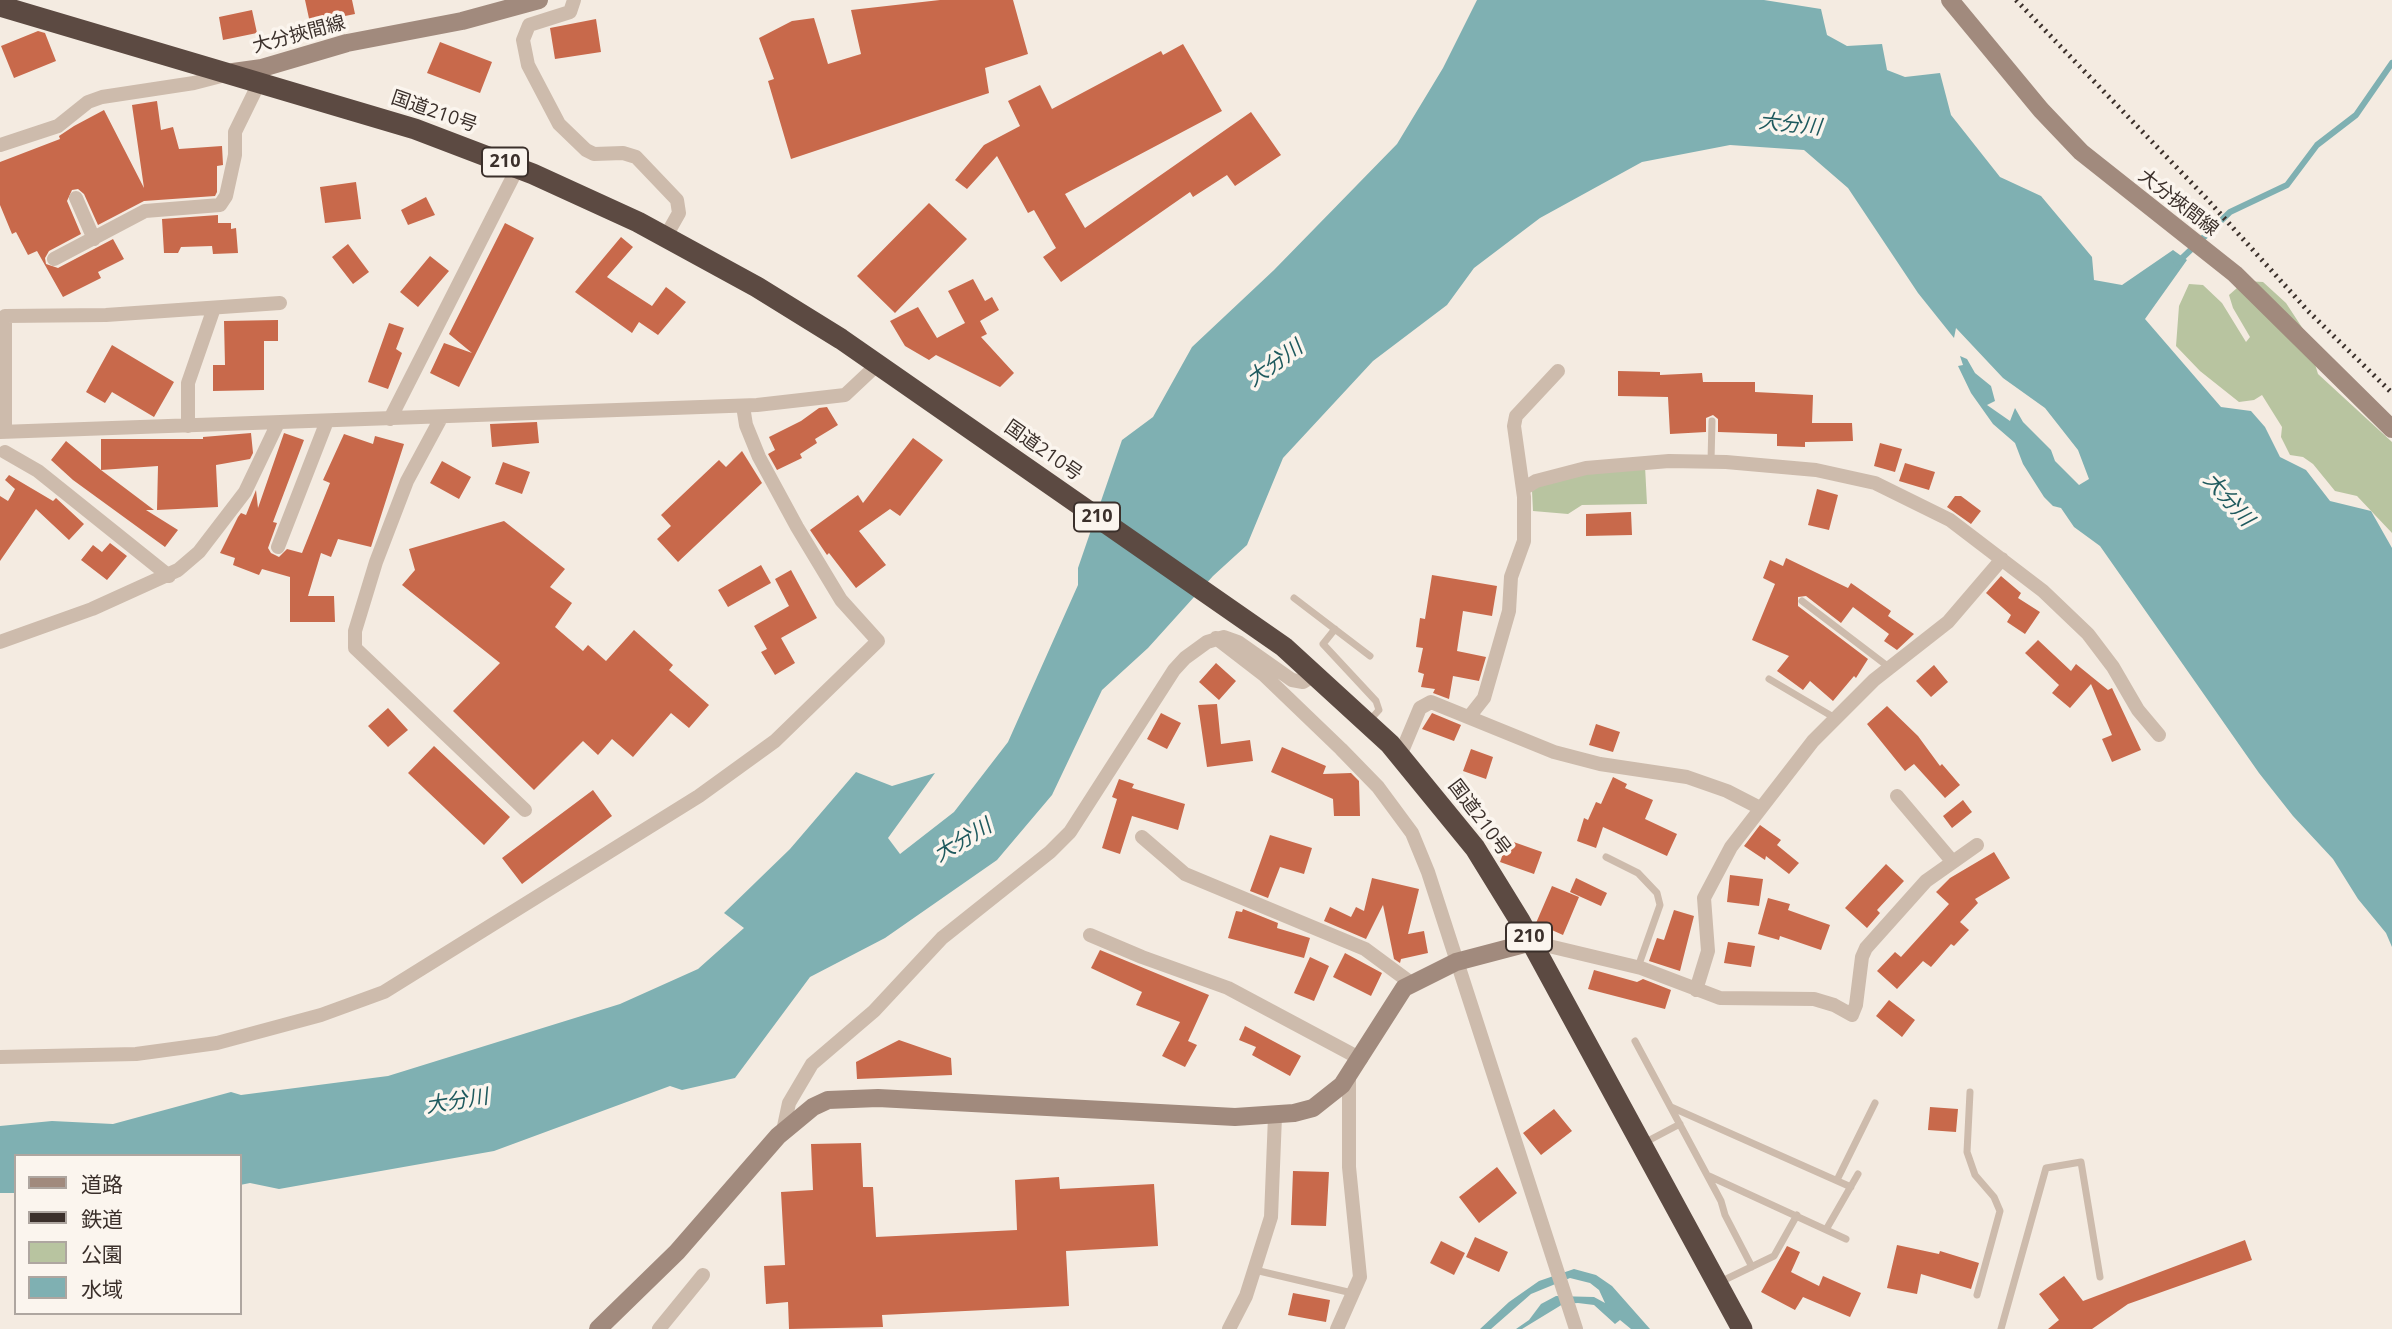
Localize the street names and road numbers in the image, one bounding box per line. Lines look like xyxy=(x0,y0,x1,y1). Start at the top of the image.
street label: 大分挾間線 xyxy=(250,12,348,58)
street label: 国道210号 xyxy=(388,87,480,137)
road number: 210 xyxy=(482,148,528,176)
street label: 大分挾間線 xyxy=(2134,165,2222,241)
street label: 国道210号 xyxy=(1000,416,1086,486)
road number: 210 xyxy=(1074,503,1120,532)
street label: 国道210号 xyxy=(1443,775,1515,861)
road number: 210 xyxy=(1506,922,1552,952)

